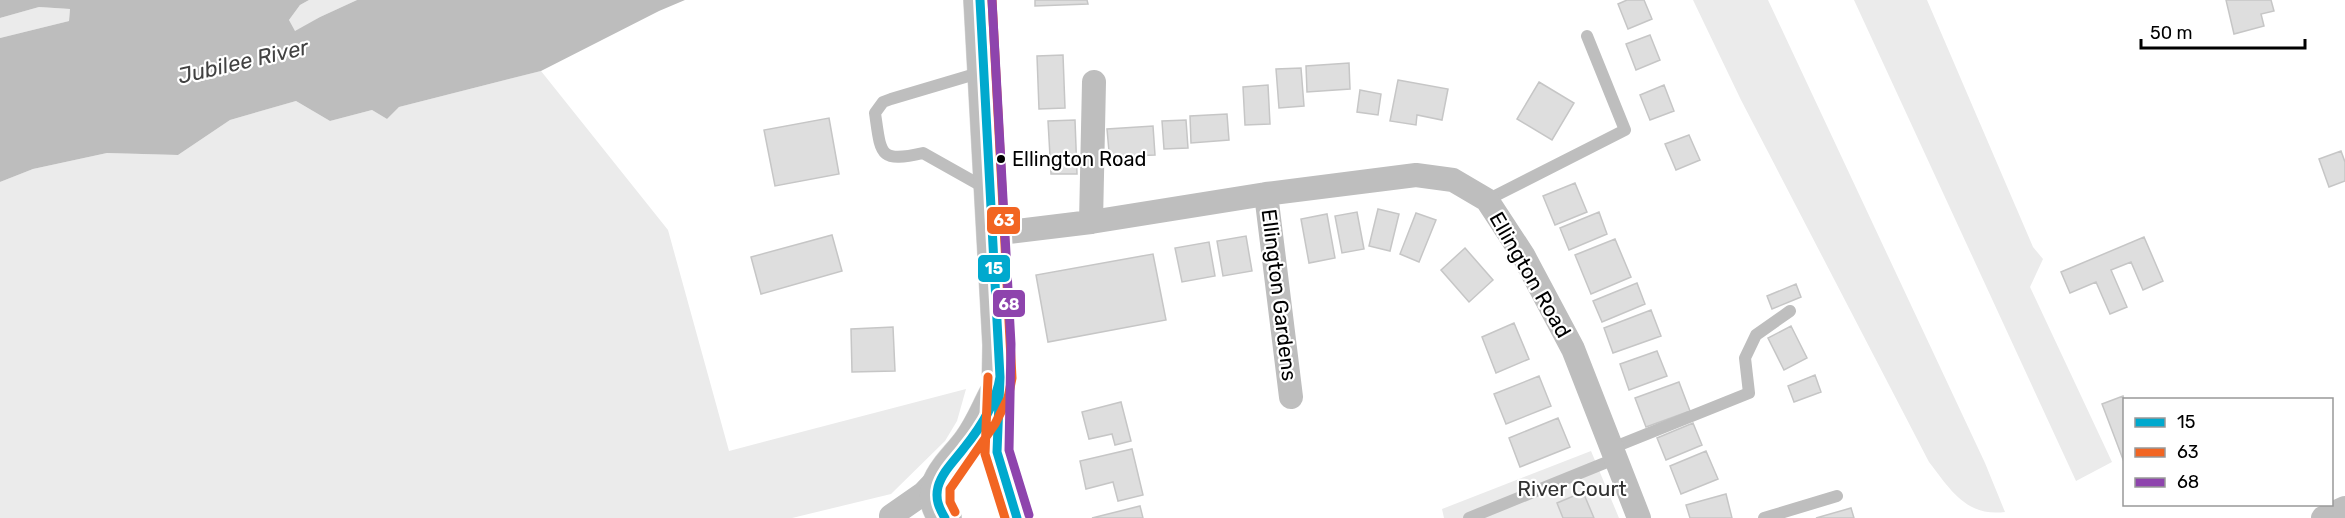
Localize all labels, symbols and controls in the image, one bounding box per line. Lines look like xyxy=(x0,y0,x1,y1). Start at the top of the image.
scale bar xyxy=(2141,12,2304,50)
text: 50 m xyxy=(2150,22,2193,44)
water label: Jubilee River xyxy=(175,33,313,90)
place label: Ellington Road xyxy=(1012,147,1146,171)
marker: Ellington Road xyxy=(995,153,1007,165)
line badge: 63 xyxy=(986,206,1021,235)
street label: Ellington Road xyxy=(1484,207,1577,342)
street label: Ellington Gardens xyxy=(1257,208,1302,382)
text: 63 xyxy=(994,211,1014,230)
line badge: 15 xyxy=(977,254,1011,283)
text: 15 xyxy=(985,259,1003,278)
line badge: 68 xyxy=(992,289,1026,318)
text: 68 xyxy=(998,295,1020,314)
legend xyxy=(2123,398,2333,506)
text: 15 xyxy=(2177,411,2195,433)
text: 63 xyxy=(2177,441,2199,463)
text: 68 xyxy=(2177,471,2199,493)
park label: River Court xyxy=(1517,476,1627,501)

